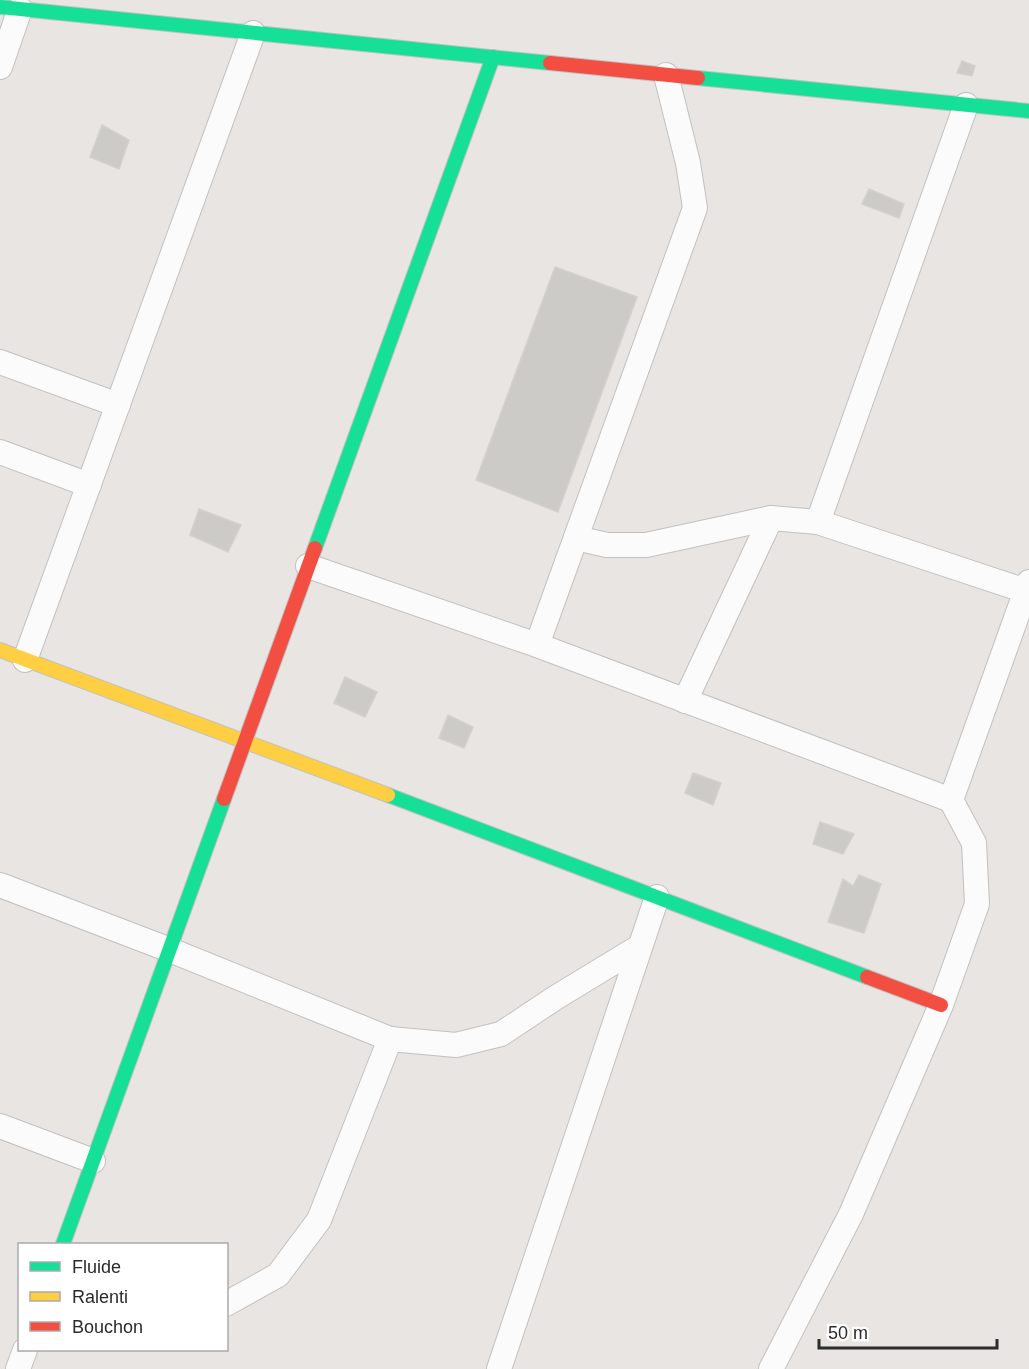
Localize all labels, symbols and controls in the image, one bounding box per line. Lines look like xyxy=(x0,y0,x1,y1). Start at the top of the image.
legend xyxy=(18,1243,228,1351)
text: Fluide xyxy=(72,1257,121,1277)
text: Ralenti xyxy=(72,1287,128,1307)
scale bar xyxy=(819,1312,998,1350)
text: Bouchon xyxy=(72,1317,143,1337)
text: 50 m xyxy=(828,1323,868,1343)

